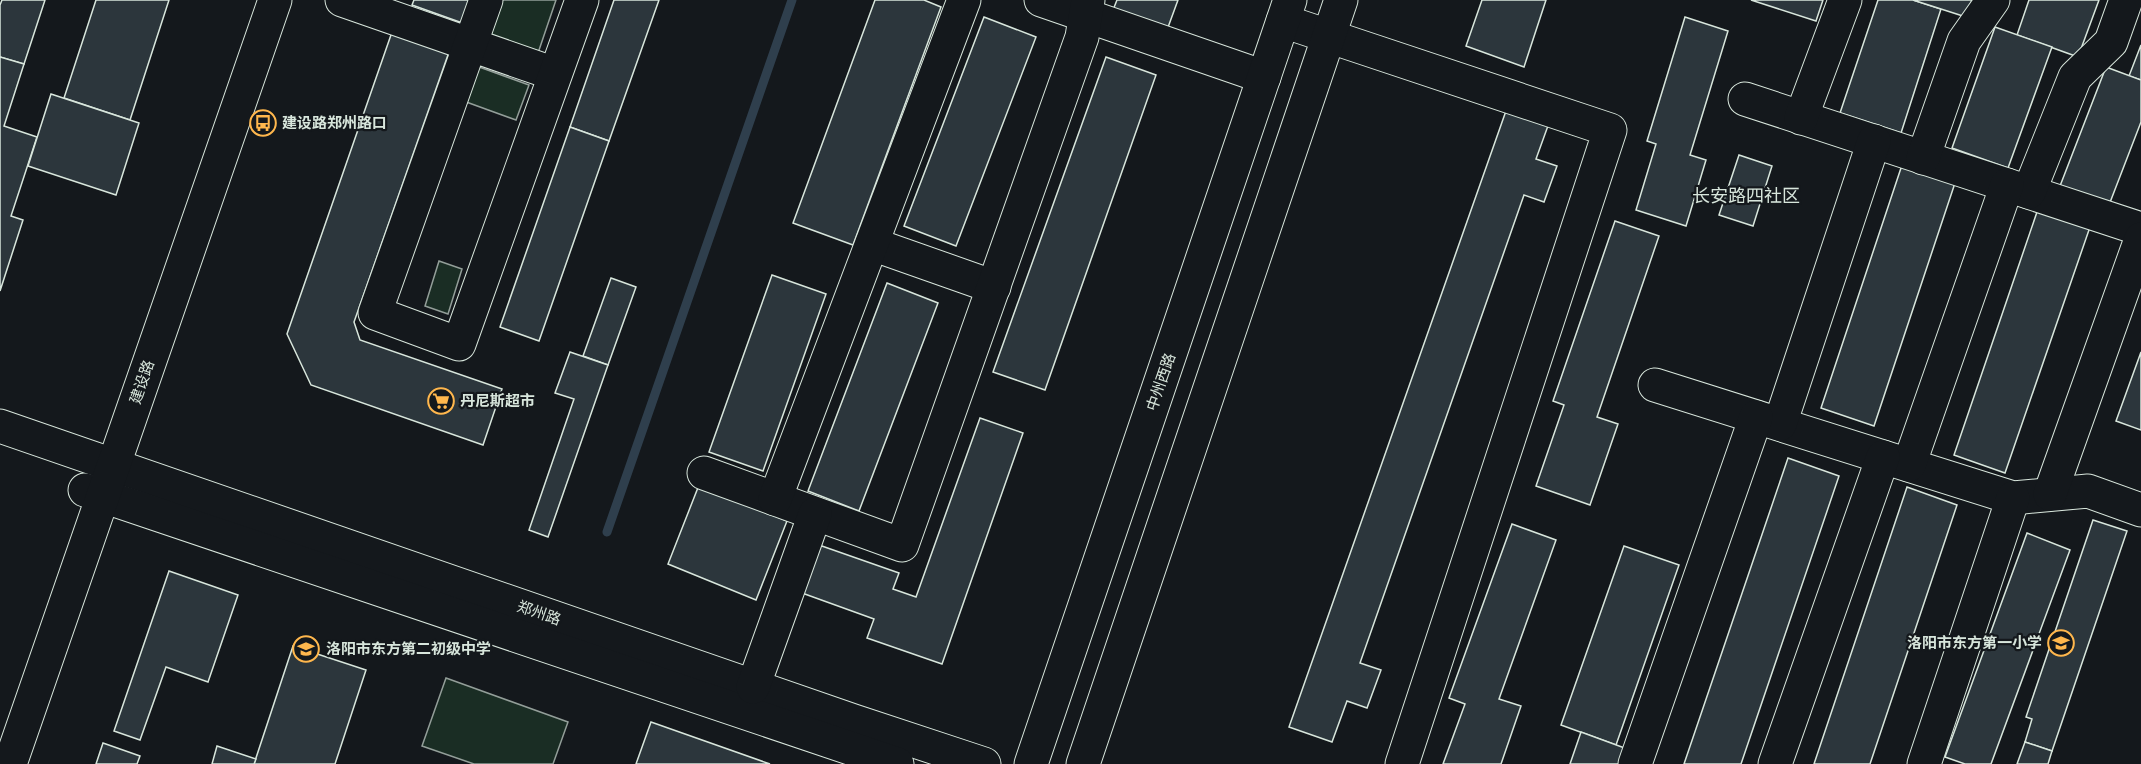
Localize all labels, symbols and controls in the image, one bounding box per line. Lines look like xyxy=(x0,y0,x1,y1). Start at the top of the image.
bus stop icon: 建设路郑州路口 xyxy=(248,108,278,138)
place label: 建设路郑州路口 xyxy=(282,113,387,132)
district label: 长安路四社区 xyxy=(1692,185,1800,207)
street label: 中州西路 xyxy=(1142,350,1179,413)
street label: 建设路 xyxy=(125,357,158,406)
supermarket icon: 丹尼斯超市 xyxy=(426,386,456,416)
place label: 丹尼斯超市 xyxy=(460,391,535,410)
street label: 郑州路 xyxy=(515,596,564,629)
school or university icon: 洛阳市东方第一小学 xyxy=(2046,628,2076,658)
place label: 洛阳市东方第一小学 xyxy=(1907,633,2042,652)
school or university icon: 洛阳市东方第二初级中学 xyxy=(291,634,321,664)
place label: 洛阳市东方第二初级中学 xyxy=(326,639,491,658)

